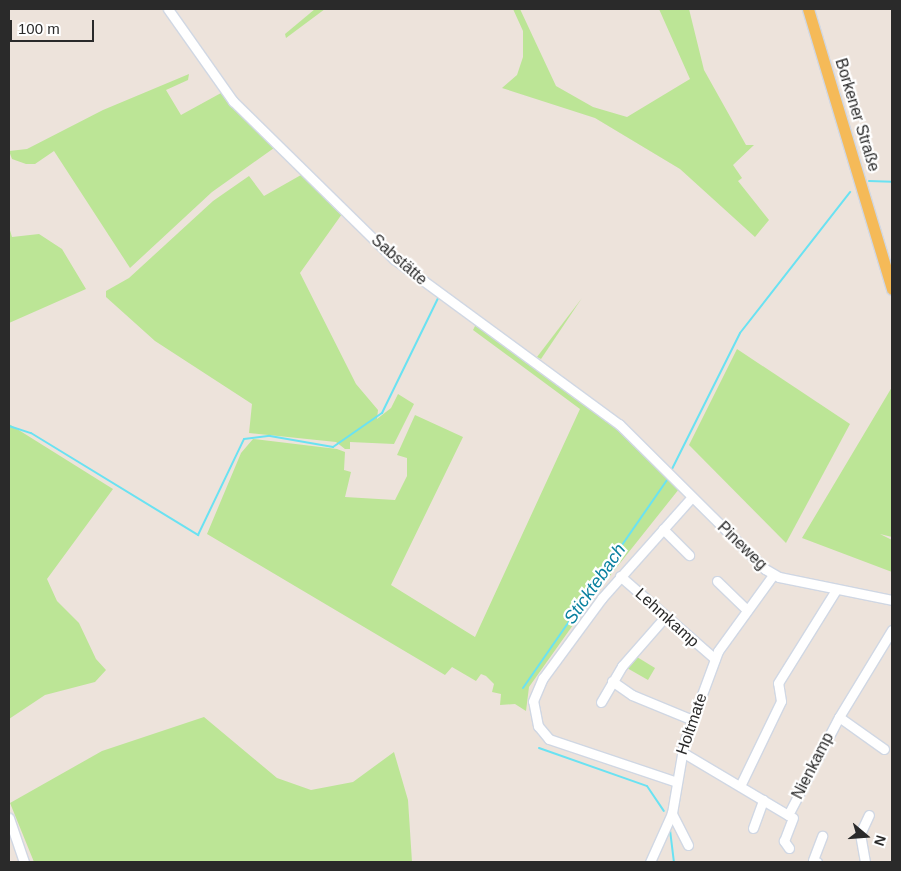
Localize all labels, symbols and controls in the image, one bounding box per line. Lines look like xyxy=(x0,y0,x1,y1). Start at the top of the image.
scale bar xyxy=(12,10,96,42)
text: 100 m xyxy=(18,20,60,37)
street label: Borkener Straße xyxy=(831,56,883,174)
street label: Sabstätte xyxy=(367,231,431,289)
street label: Pineweg xyxy=(713,518,771,574)
water label: Sticktebach xyxy=(559,540,631,628)
street label: Lehmkamp xyxy=(631,584,703,652)
street label: Holtmate xyxy=(673,691,711,757)
street label: Nienkamp xyxy=(788,730,838,802)
north arrow xyxy=(841,811,891,861)
text: N xyxy=(871,833,889,848)

